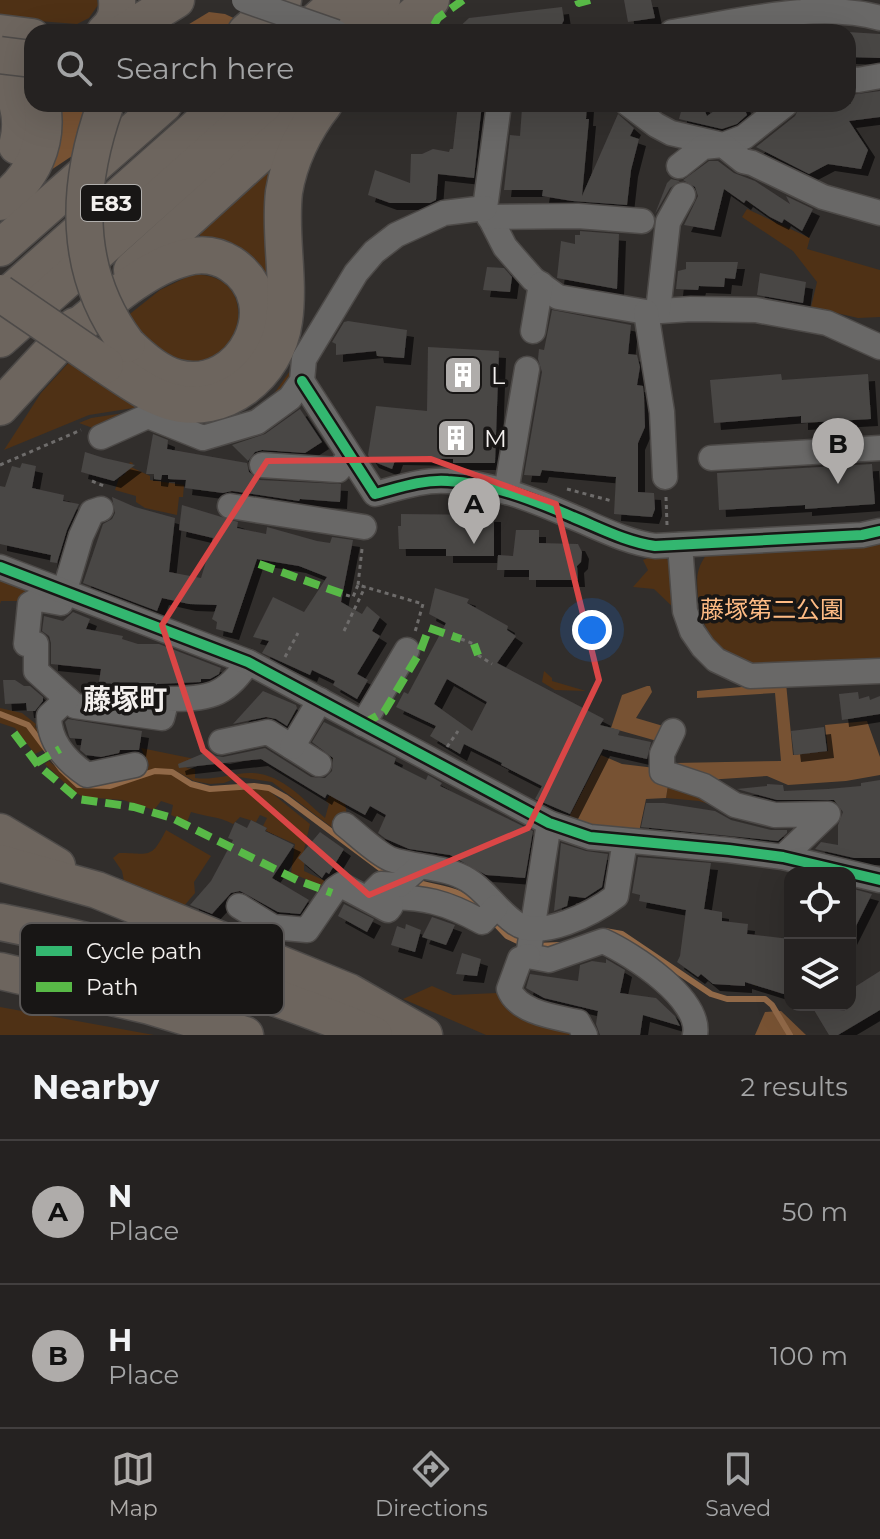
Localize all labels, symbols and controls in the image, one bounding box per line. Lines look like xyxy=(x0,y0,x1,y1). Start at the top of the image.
search box xyxy=(24,24,856,112)
icon: search xyxy=(52,46,96,90)
text: Search here xyxy=(116,50,294,87)
road number: E83 xyxy=(81,185,141,221)
building icon: L xyxy=(442,354,484,396)
place label: L xyxy=(491,361,505,390)
building icon: M xyxy=(435,417,477,459)
pin: B xyxy=(812,418,864,484)
place label: M xyxy=(484,424,507,453)
pin: A xyxy=(448,478,500,544)
park label: 藤塚第二公園 xyxy=(700,595,844,624)
your location xyxy=(572,610,612,650)
district label: 藤塚町 xyxy=(83,682,167,716)
map controls xyxy=(784,867,856,1011)
button: locate xyxy=(784,867,856,939)
legend xyxy=(20,923,284,1015)
text: Cycle path xyxy=(86,938,202,965)
button: layers xyxy=(784,939,856,1011)
text: Path xyxy=(86,974,138,1001)
text: Nearby xyxy=(32,1066,159,1108)
text: 2 results xyxy=(740,1071,848,1103)
text: N xyxy=(108,1178,132,1215)
text: A xyxy=(48,1196,68,1228)
text: 50 m xyxy=(782,1196,848,1228)
text: Place xyxy=(108,1215,179,1247)
text: H xyxy=(108,1322,132,1359)
text: B xyxy=(48,1340,68,1372)
text: 100 m xyxy=(770,1340,848,1372)
text: Place xyxy=(108,1359,179,1391)
tab: Map xyxy=(109,1447,158,1522)
tab: Directions xyxy=(375,1447,488,1522)
tab: Saved xyxy=(705,1447,771,1522)

